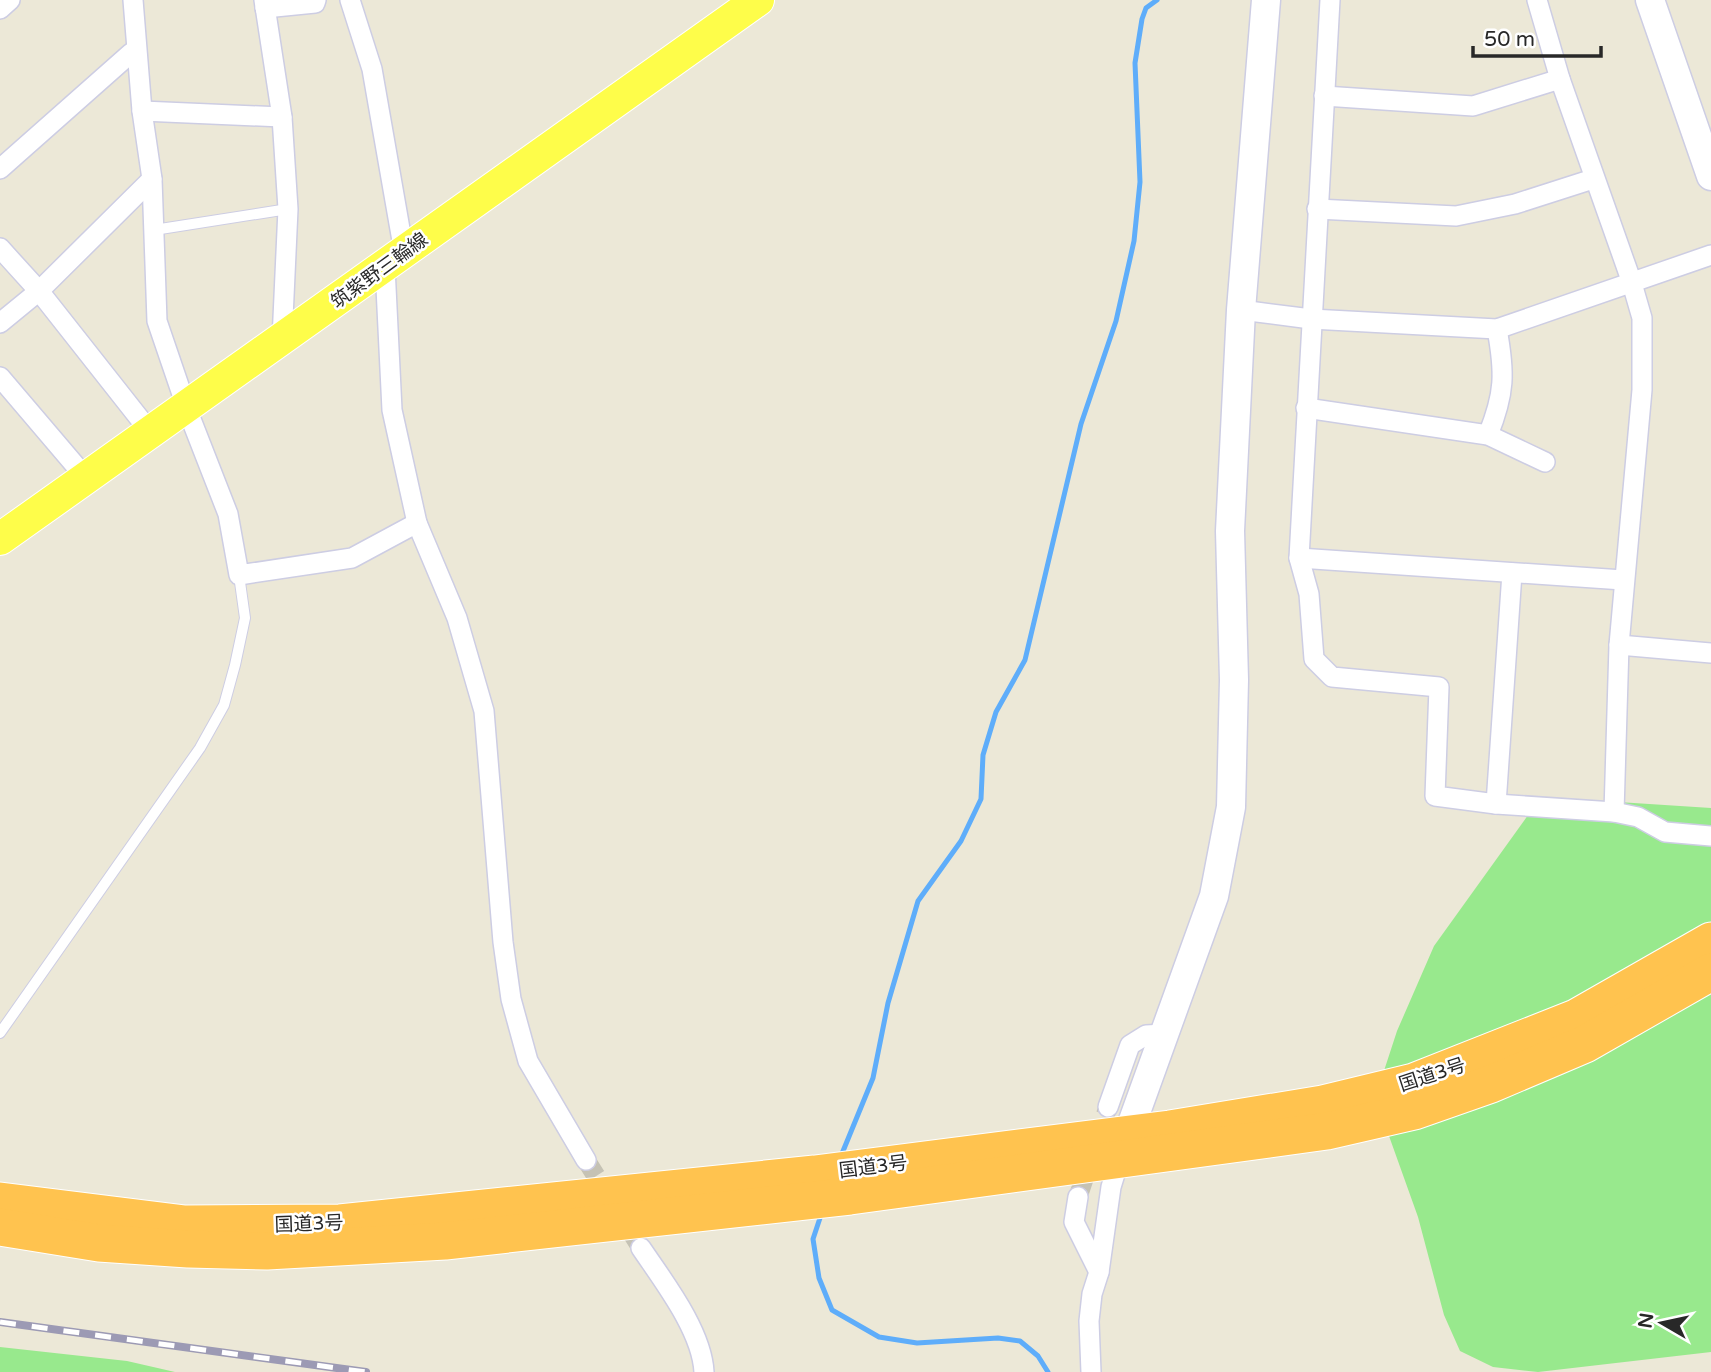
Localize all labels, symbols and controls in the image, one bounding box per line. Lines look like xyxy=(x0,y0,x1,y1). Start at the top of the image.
scale bar xyxy=(1473,14,1601,58)
text: 50 m xyxy=(1484,27,1535,52)
street label: 筑紫野三輪線 xyxy=(327,228,432,313)
street label: 国道3号 xyxy=(1396,1054,1468,1096)
street label: 国道3号 xyxy=(838,1152,909,1182)
street label: 国道3号 xyxy=(274,1212,344,1236)
north arrow xyxy=(1627,1288,1697,1358)
text: N xyxy=(1634,1311,1658,1330)

